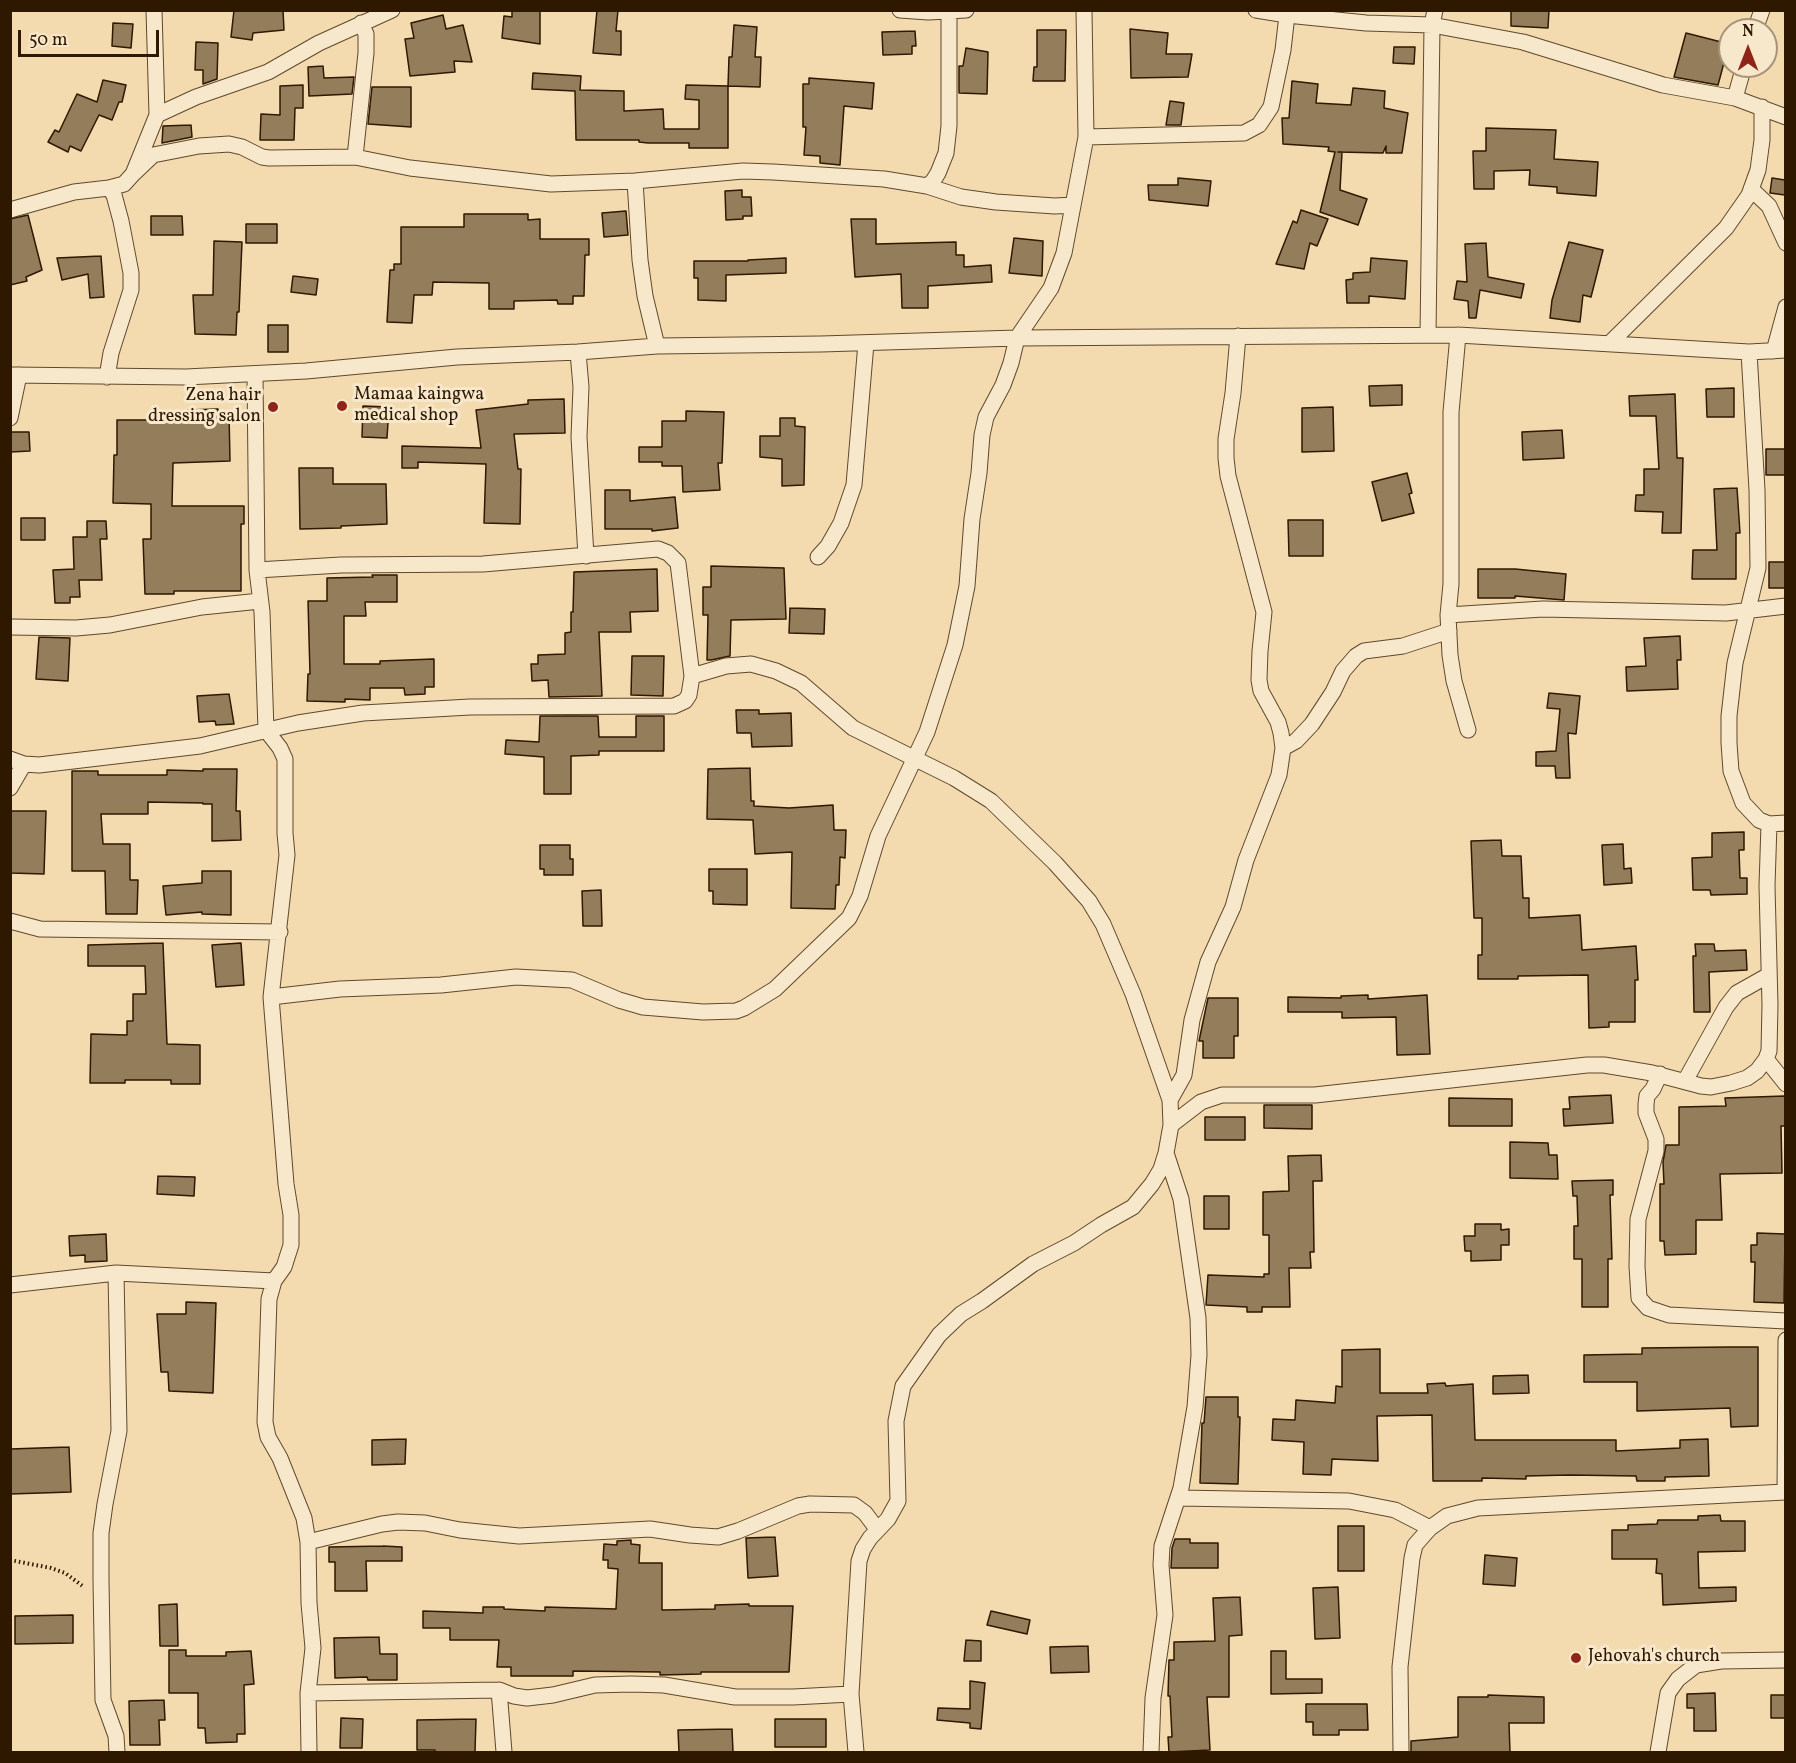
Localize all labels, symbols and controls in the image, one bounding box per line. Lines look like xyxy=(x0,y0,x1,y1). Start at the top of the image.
scale bar xyxy=(21,18,162,56)
north arrow xyxy=(1718,18,1778,78)
text: N xyxy=(1742,21,1754,43)
text: 50 m xyxy=(29,28,68,53)
place label: Mamaa kaingwa medical shop xyxy=(354,385,484,428)
place label: Zena hair dressing salon xyxy=(148,386,261,428)
marker: Mamaa kaingwa medical shop xyxy=(335,399,349,413)
marker: Zena hair dressing salon xyxy=(266,400,280,414)
place label: Jehovah's church xyxy=(1588,1647,1720,1669)
marker: Jehovah's church xyxy=(1569,1651,1583,1665)

